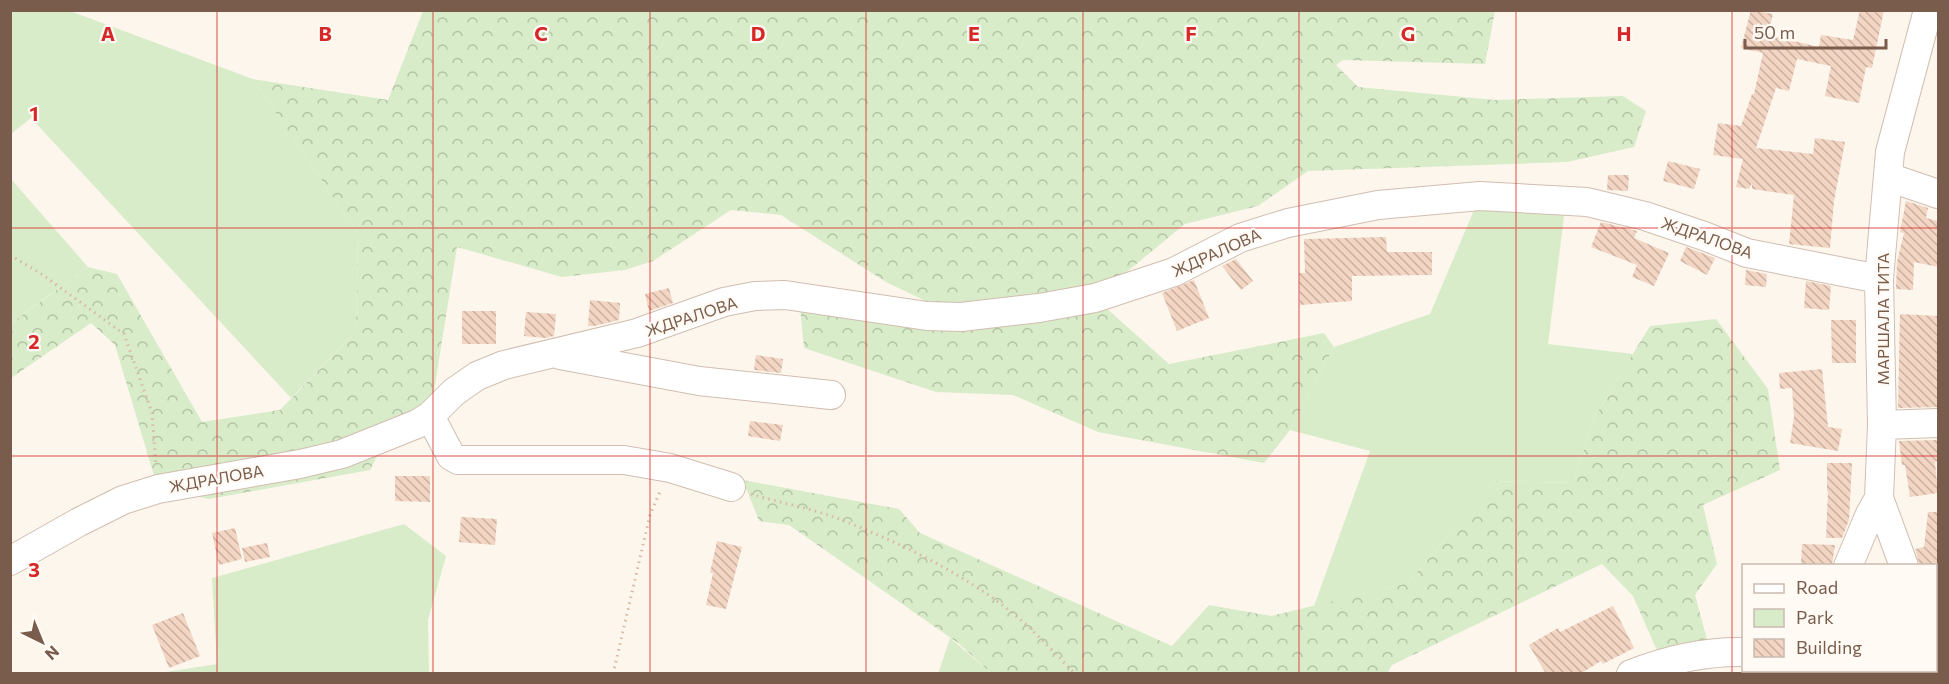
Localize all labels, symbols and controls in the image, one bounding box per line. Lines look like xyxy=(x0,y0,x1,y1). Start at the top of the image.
scale bar xyxy=(1745,12,1886,50)
text: A xyxy=(101,21,115,45)
text: B xyxy=(318,21,332,45)
text: C xyxy=(534,21,548,45)
text: D xyxy=(751,21,765,45)
text: E xyxy=(968,21,980,45)
text: F xyxy=(1185,21,1197,45)
text: G xyxy=(1401,21,1415,45)
text: H xyxy=(1617,21,1632,45)
text: 50 m xyxy=(1754,21,1795,43)
text: 1 xyxy=(29,101,39,125)
street label: ЖДРАЛОВА xyxy=(1659,212,1755,262)
street label: ЖДРАЛОВА xyxy=(1168,224,1264,280)
street label: МАРШАЛА ТИТА xyxy=(1873,253,1892,385)
street label: ЖДРАЛОВА xyxy=(643,292,739,340)
text: 2 xyxy=(28,329,40,353)
street label: ЖДРАЛОВА xyxy=(167,460,265,496)
text: 3 xyxy=(28,557,40,581)
legend xyxy=(1742,564,1937,672)
text: Road xyxy=(1796,576,1838,598)
text: Park xyxy=(1796,606,1834,628)
north arrow xyxy=(12,612,72,672)
text: Building xyxy=(1796,636,1862,658)
text: N xyxy=(42,642,63,664)

